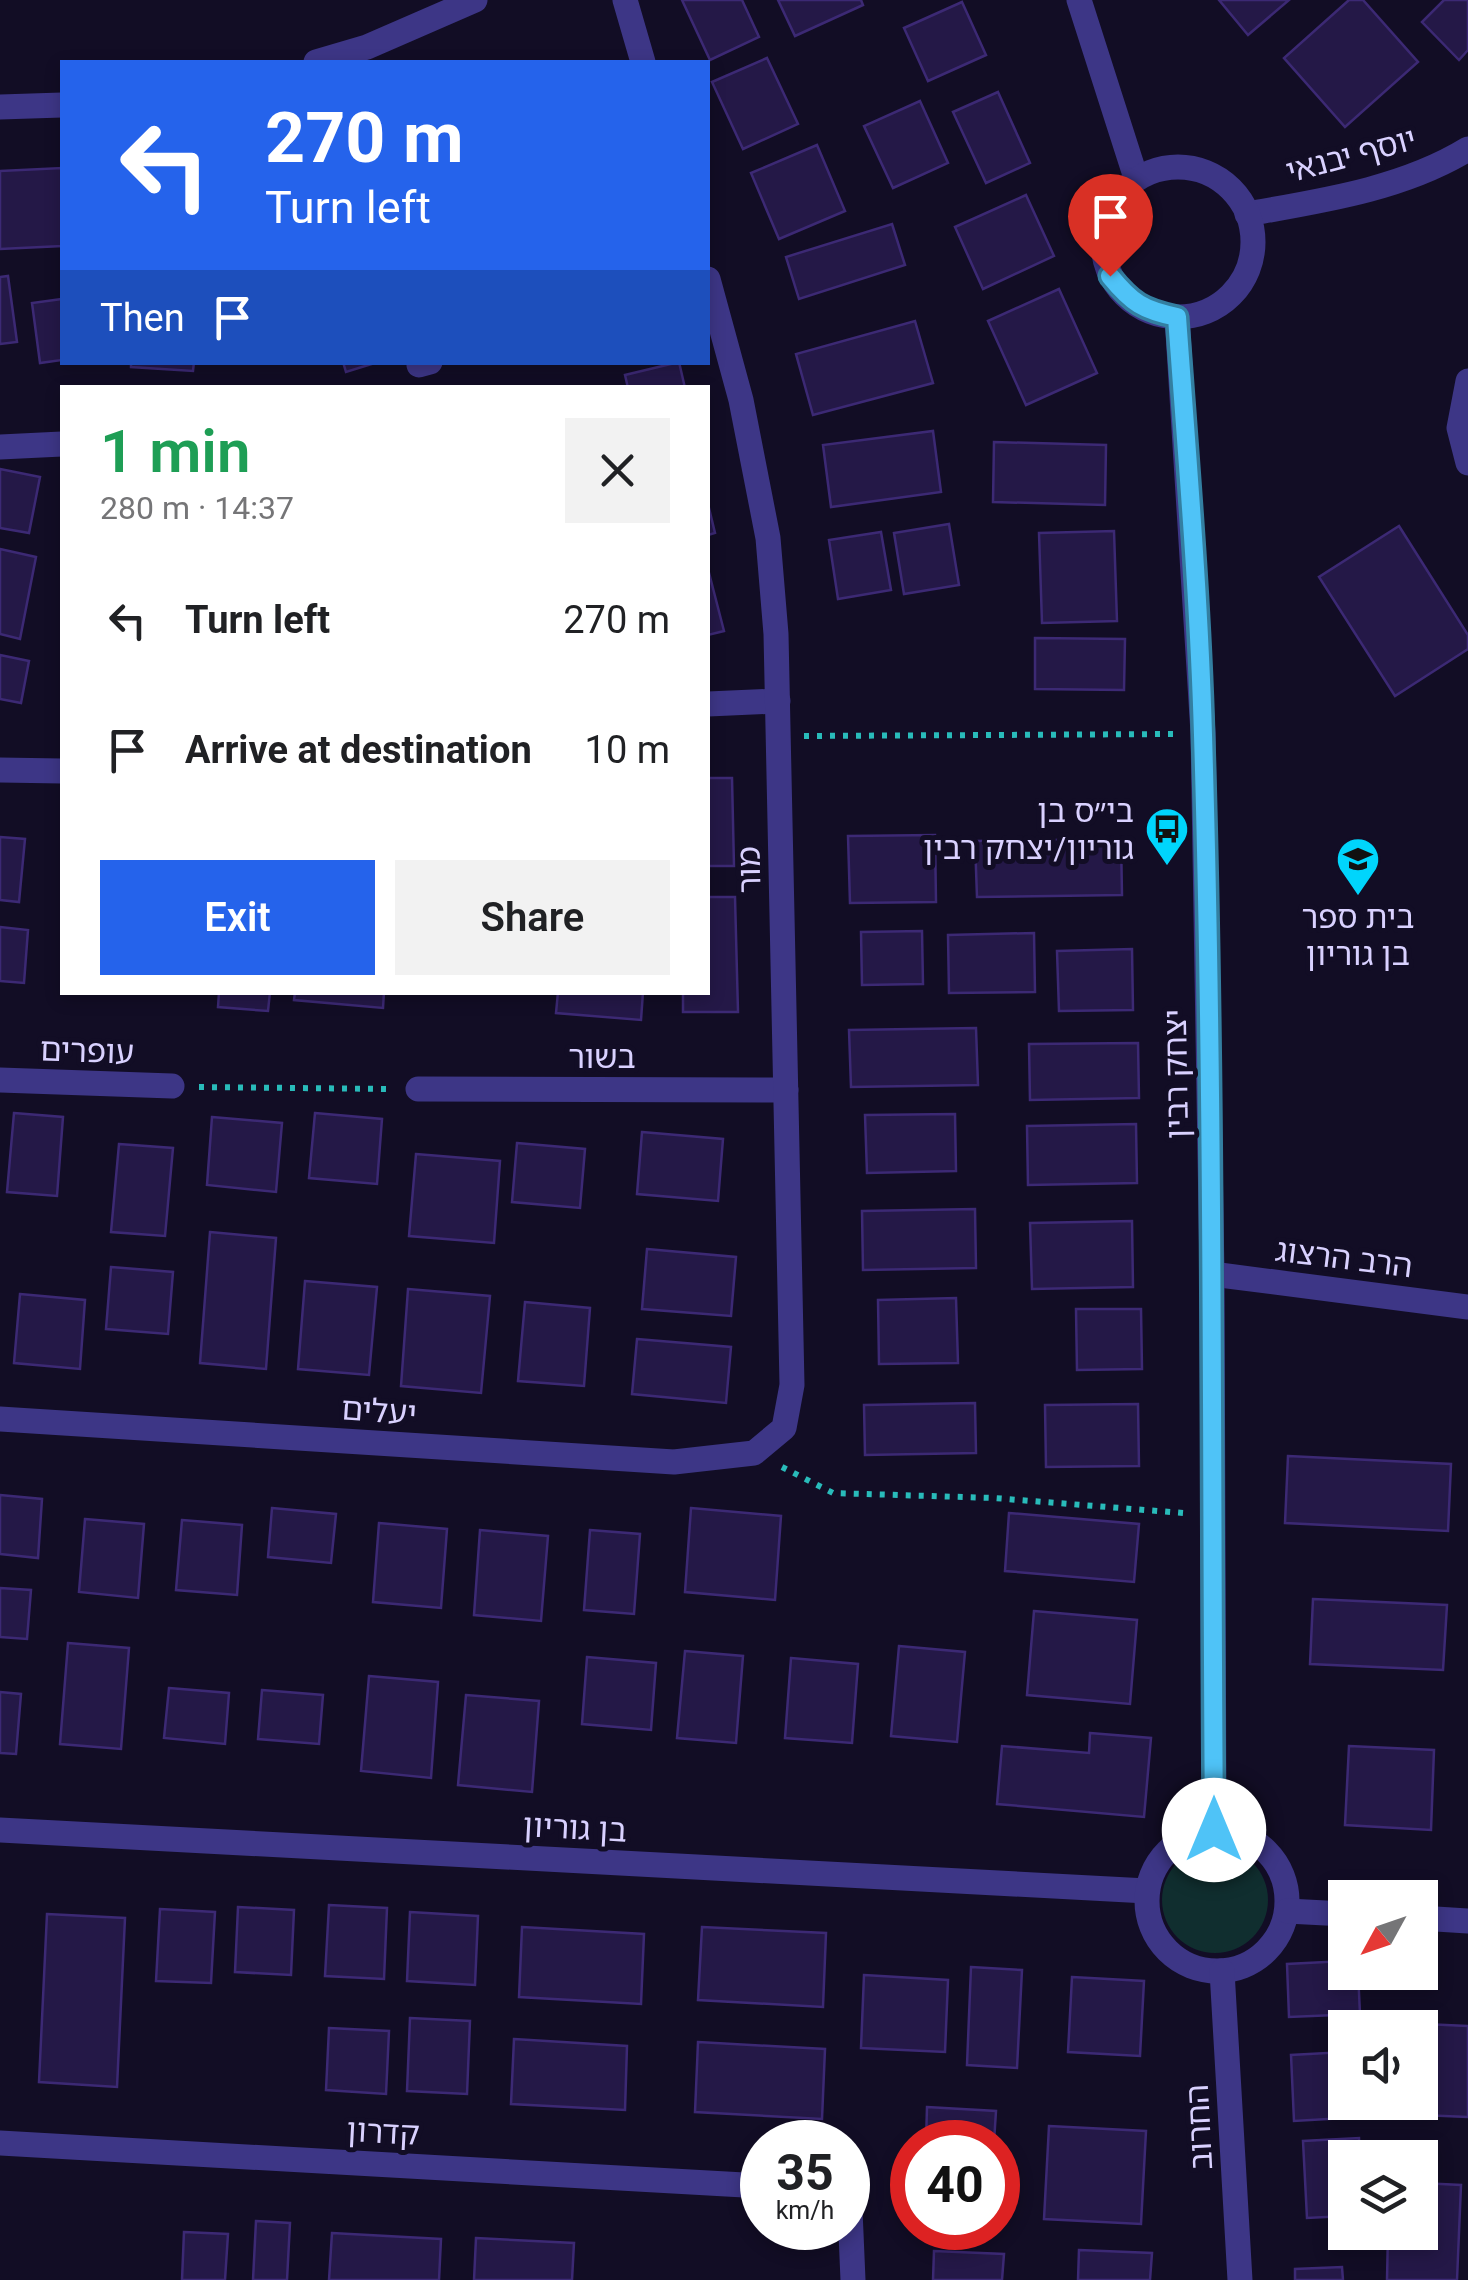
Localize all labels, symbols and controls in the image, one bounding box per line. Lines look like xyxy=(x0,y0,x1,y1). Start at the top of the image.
text: 270 m xyxy=(265,97,464,179)
icon: left xyxy=(100,100,230,230)
street label: יוסף יבנאי xyxy=(1282,119,1420,191)
pin xyxy=(1068,174,1153,277)
text: Turn left xyxy=(265,181,431,234)
icon: arrive xyxy=(1083,189,1138,244)
icon: arrive xyxy=(205,290,260,345)
text: Then xyxy=(100,296,185,340)
text: 1 min xyxy=(100,416,250,487)
button: close xyxy=(565,418,670,523)
text: 280 m · 14:37 xyxy=(100,489,294,527)
icon: left xyxy=(100,593,155,648)
text: Turn left xyxy=(185,598,330,642)
text: 270 m xyxy=(563,598,670,642)
icon: arrive xyxy=(100,723,155,778)
text: Arrive at destination xyxy=(185,728,532,772)
text: 10 m xyxy=(585,728,670,772)
place label: בי״ס בן גוריון/יצחק רבין xyxy=(923,792,1134,867)
bus stop icon: בי״ס בן גוריון/יצחק רבין xyxy=(1144,806,1190,867)
school or university icon: בית ספר בן גוריון xyxy=(1335,836,1381,897)
street label: מור xyxy=(730,846,768,894)
button: Exit xyxy=(100,860,375,975)
button: Share xyxy=(395,860,670,975)
place label: בית ספר בן גוריון xyxy=(1301,898,1415,973)
street label: יצחק רבין xyxy=(1156,1009,1196,1139)
street label: עופרים xyxy=(39,1030,135,1072)
street label: בשור xyxy=(568,1038,636,1076)
street label: הרב הרצוג xyxy=(1273,1231,1415,1285)
street label: יעלים xyxy=(340,1389,418,1433)
position arrow xyxy=(1162,1778,1266,1882)
street label: בן גוריון xyxy=(522,1806,628,1850)
north arrow xyxy=(1328,1880,1438,1990)
map controls xyxy=(1328,1880,1438,2250)
button: sound xyxy=(1328,2010,1438,2120)
street label: החרוב xyxy=(1178,2083,1220,2171)
street label: קדרון xyxy=(345,2111,421,2153)
speed limit sign: 40 xyxy=(890,2120,1020,2250)
button: layers xyxy=(1328,2140,1438,2250)
text: 35 xyxy=(776,2144,834,2202)
text: km/h xyxy=(776,2196,834,2225)

